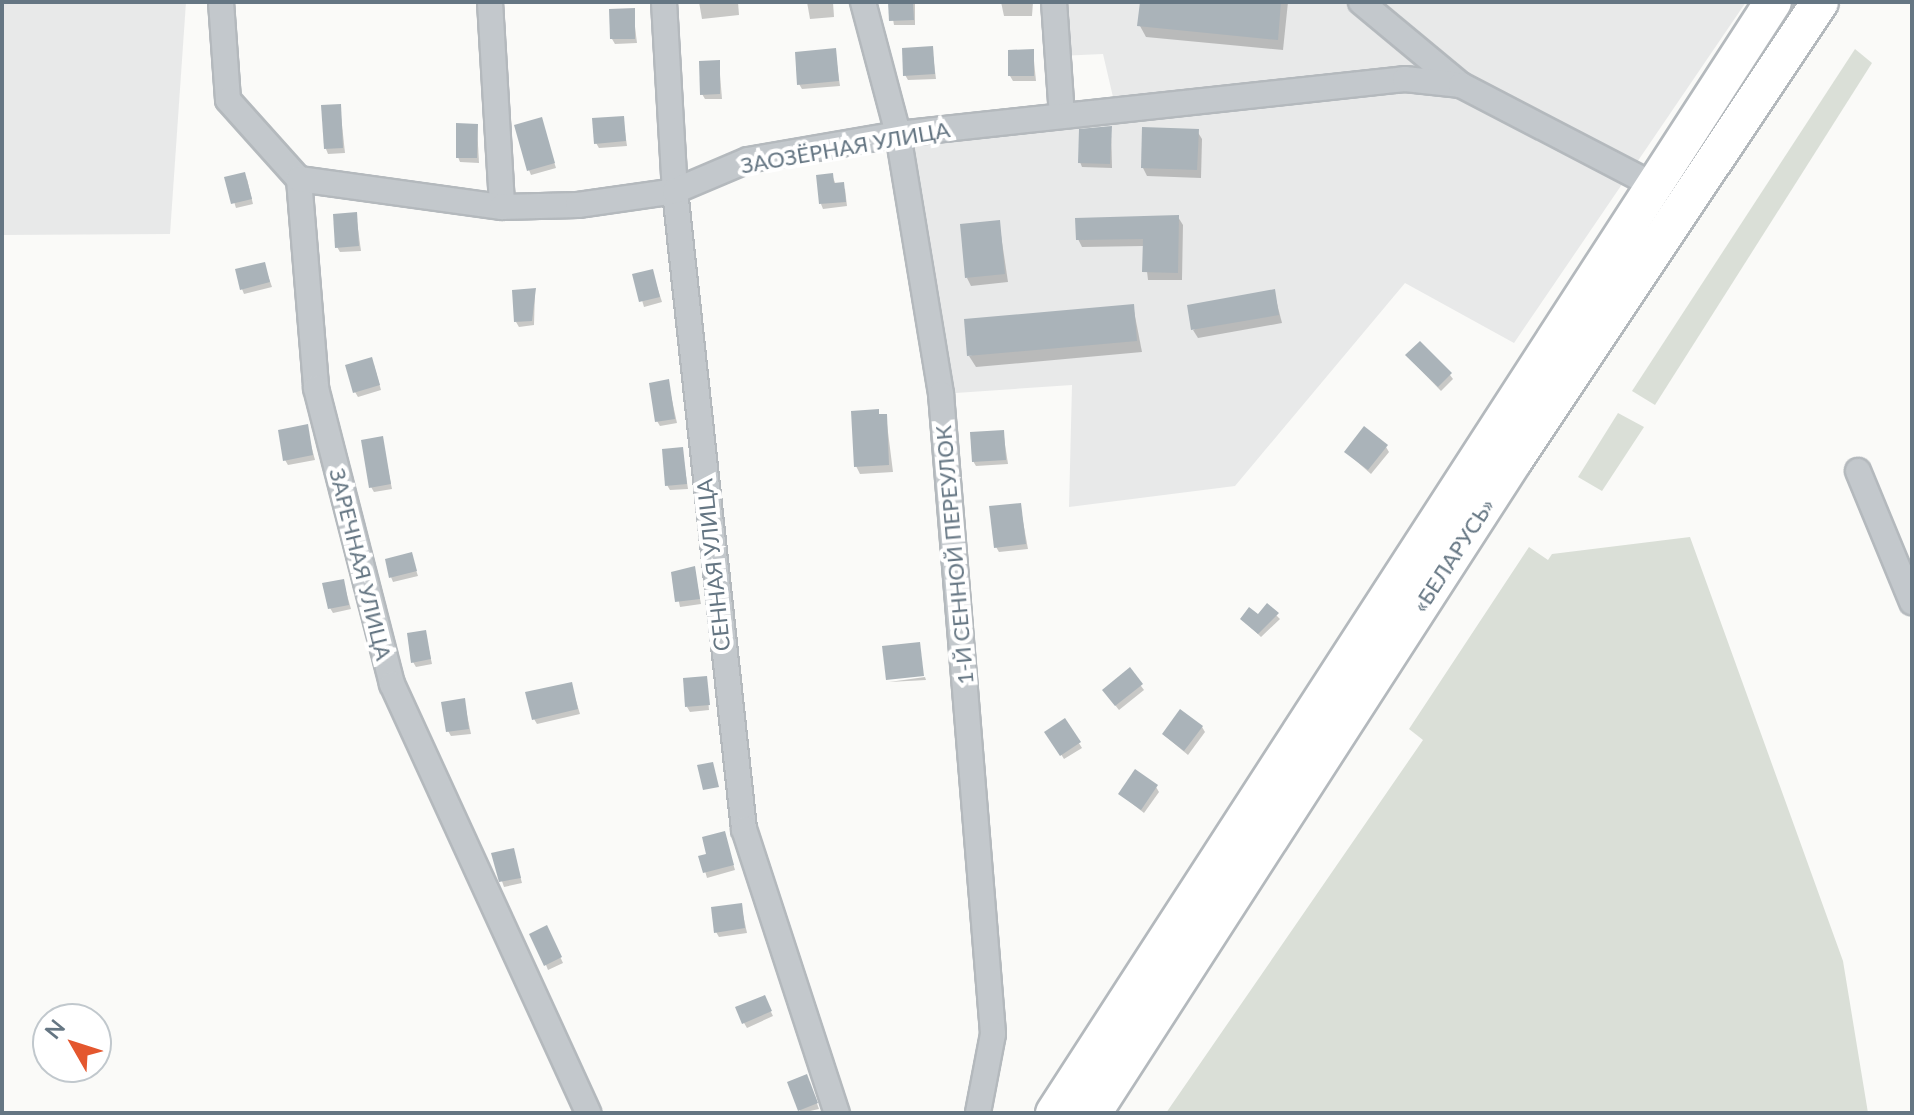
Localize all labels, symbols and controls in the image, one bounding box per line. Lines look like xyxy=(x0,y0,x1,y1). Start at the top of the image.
street label: ЗАОЗЁРНАЯ УЛИЦА xyxy=(738,116,952,178)
street label: 1-Й СЕННОЙ ПЕРЕУЛОК xyxy=(930,424,978,686)
street label: ЗАРЕЧНАЯ УЛИЦА xyxy=(324,465,398,663)
street label: СЕННАЯ УЛИЦА xyxy=(691,477,735,653)
street label: «БЕЛАРУСЬ» xyxy=(1406,493,1500,617)
north arrow xyxy=(32,1003,112,1083)
text: N xyxy=(39,1014,70,1044)

